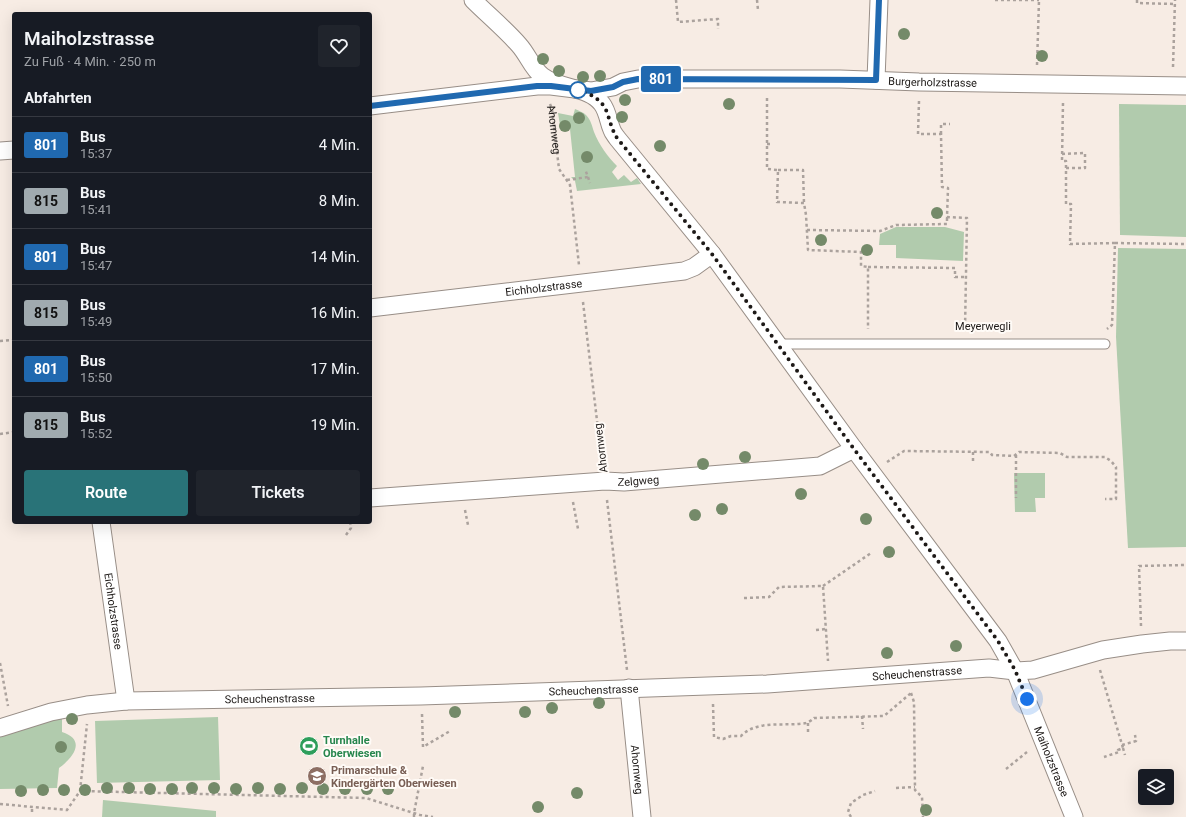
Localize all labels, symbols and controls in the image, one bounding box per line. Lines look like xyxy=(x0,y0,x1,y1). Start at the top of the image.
button: heart xyxy=(318,25,360,67)
text: Maiholzstrasse xyxy=(24,27,154,50)
text: Zu Fuß · 4 Min. · 250 m xyxy=(24,54,156,69)
line badge: 801 xyxy=(638,66,684,92)
text: 801 xyxy=(649,71,673,87)
street label: Burgerholzstrasse xyxy=(888,74,977,89)
unlabelled marker xyxy=(569,81,587,99)
text: Abfahrten xyxy=(24,89,92,107)
street label: Ahornweg xyxy=(544,103,564,155)
text: Bus xyxy=(80,128,106,146)
text: 4 Min. xyxy=(319,136,360,154)
text: 801 xyxy=(34,137,58,153)
text: 15:37 xyxy=(80,146,112,161)
text: Bus xyxy=(80,184,106,202)
text: 8 Min. xyxy=(319,192,360,210)
text: 815 xyxy=(34,193,58,209)
text: 15:41 xyxy=(80,202,112,217)
text: Bus xyxy=(80,240,106,258)
text: 14 Min. xyxy=(310,248,360,266)
text: 801 xyxy=(34,249,58,265)
text: 15:47 xyxy=(80,258,112,273)
street label: Eichholzstrasse xyxy=(505,277,583,298)
text: Bus xyxy=(80,296,106,314)
text: 16 Min. xyxy=(310,304,360,322)
text: 815 xyxy=(34,305,58,321)
text: 15:49 xyxy=(80,314,112,329)
street label: Meyerwegli xyxy=(955,320,1011,333)
text: Bus xyxy=(80,352,106,370)
text: 17 Min. xyxy=(310,360,360,378)
text: 801 xyxy=(34,361,58,377)
text: 15:50 xyxy=(80,370,112,385)
text: Bus xyxy=(80,408,106,426)
text: 19 Min. xyxy=(310,416,360,434)
text: 815 xyxy=(34,417,58,433)
street label: Ahornweg xyxy=(592,423,610,473)
text: 15:52 xyxy=(80,426,112,441)
button: Route xyxy=(24,470,188,516)
button: Tickets xyxy=(196,470,360,516)
street label: Zelgweg xyxy=(617,473,660,489)
street label: Eichholzstrasse xyxy=(102,572,125,650)
street label: Scheuchenstrasse xyxy=(872,663,963,683)
street label: Scheuchenstrasse xyxy=(548,682,639,698)
your location xyxy=(1017,689,1037,709)
street label: Scheuchenstrasse xyxy=(225,691,315,706)
street label: Maiholzstrasse xyxy=(1032,724,1072,799)
place label: Turnhalle Oberwiesen xyxy=(323,734,382,760)
sports icon: Turnhalle Oberwiesen xyxy=(298,735,320,757)
street label: Ahornweg xyxy=(628,744,646,795)
place label: Primarschule & Kindergärten Oberwiesen xyxy=(331,764,457,790)
school or university icon: Primarschule & Kindergärten Oberwiesen xyxy=(306,765,328,787)
map controls xyxy=(1138,769,1174,805)
button: layers xyxy=(1138,769,1174,805)

